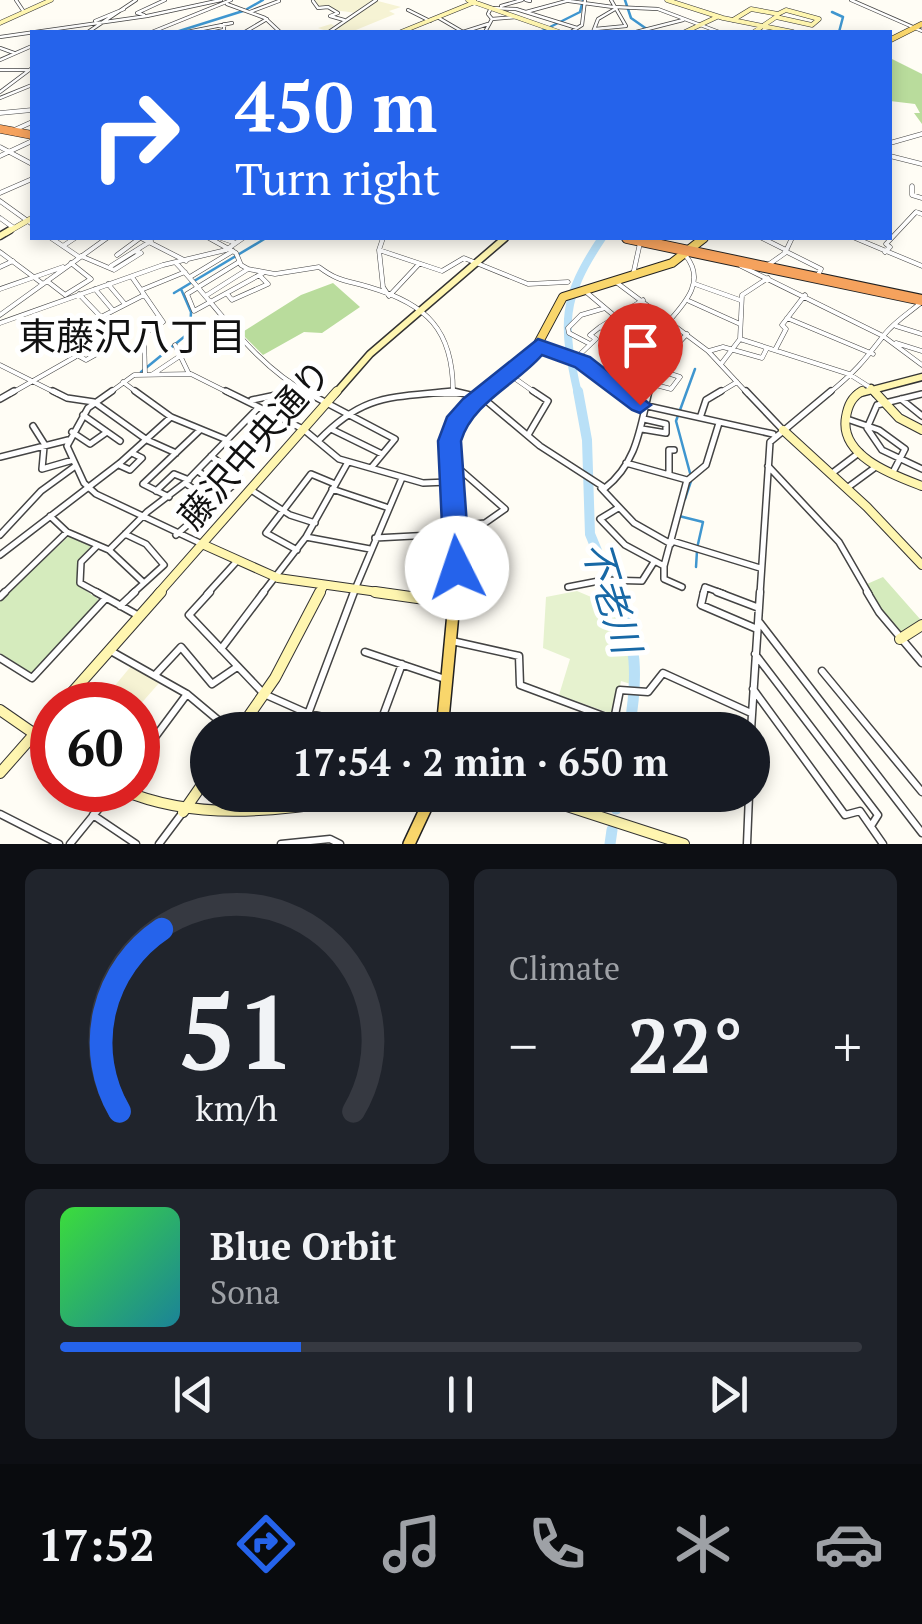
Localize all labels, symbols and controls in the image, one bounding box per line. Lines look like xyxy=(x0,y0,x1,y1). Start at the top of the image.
text: 450 m xyxy=(235,59,437,152)
icon: right xyxy=(70,70,200,200)
text: Turn right xyxy=(235,148,440,208)
pin xyxy=(598,303,683,406)
district label: 東藤沢八丁目 xyxy=(18,311,246,361)
icon: arrive xyxy=(613,318,668,373)
street label: 藤沢中央通り xyxy=(168,350,340,538)
position arrow xyxy=(405,516,509,620)
water label: 不老川 xyxy=(571,535,654,663)
speed limit sign: 60 xyxy=(30,682,160,812)
text: 17:54 · 2 min · 650 m xyxy=(292,737,668,787)
text: Climate xyxy=(509,947,620,989)
text: 51 xyxy=(178,961,296,1099)
text: 22° xyxy=(627,995,743,1094)
text: − xyxy=(509,1009,538,1082)
text: + xyxy=(833,1009,862,1082)
text: km/h xyxy=(195,1084,278,1131)
text: Blue Orbit xyxy=(210,1221,397,1271)
text: Sona xyxy=(210,1271,280,1313)
icon: previous xyxy=(166,1367,221,1422)
icon: pause xyxy=(433,1367,488,1422)
icon: next xyxy=(701,1367,756,1422)
icon: directions xyxy=(231,1509,301,1579)
icon: music xyxy=(377,1509,447,1579)
icon: phone xyxy=(522,1509,592,1579)
icon: climate xyxy=(668,1509,738,1579)
icon: car xyxy=(814,1509,884,1579)
text: 17:52 xyxy=(38,1514,155,1574)

